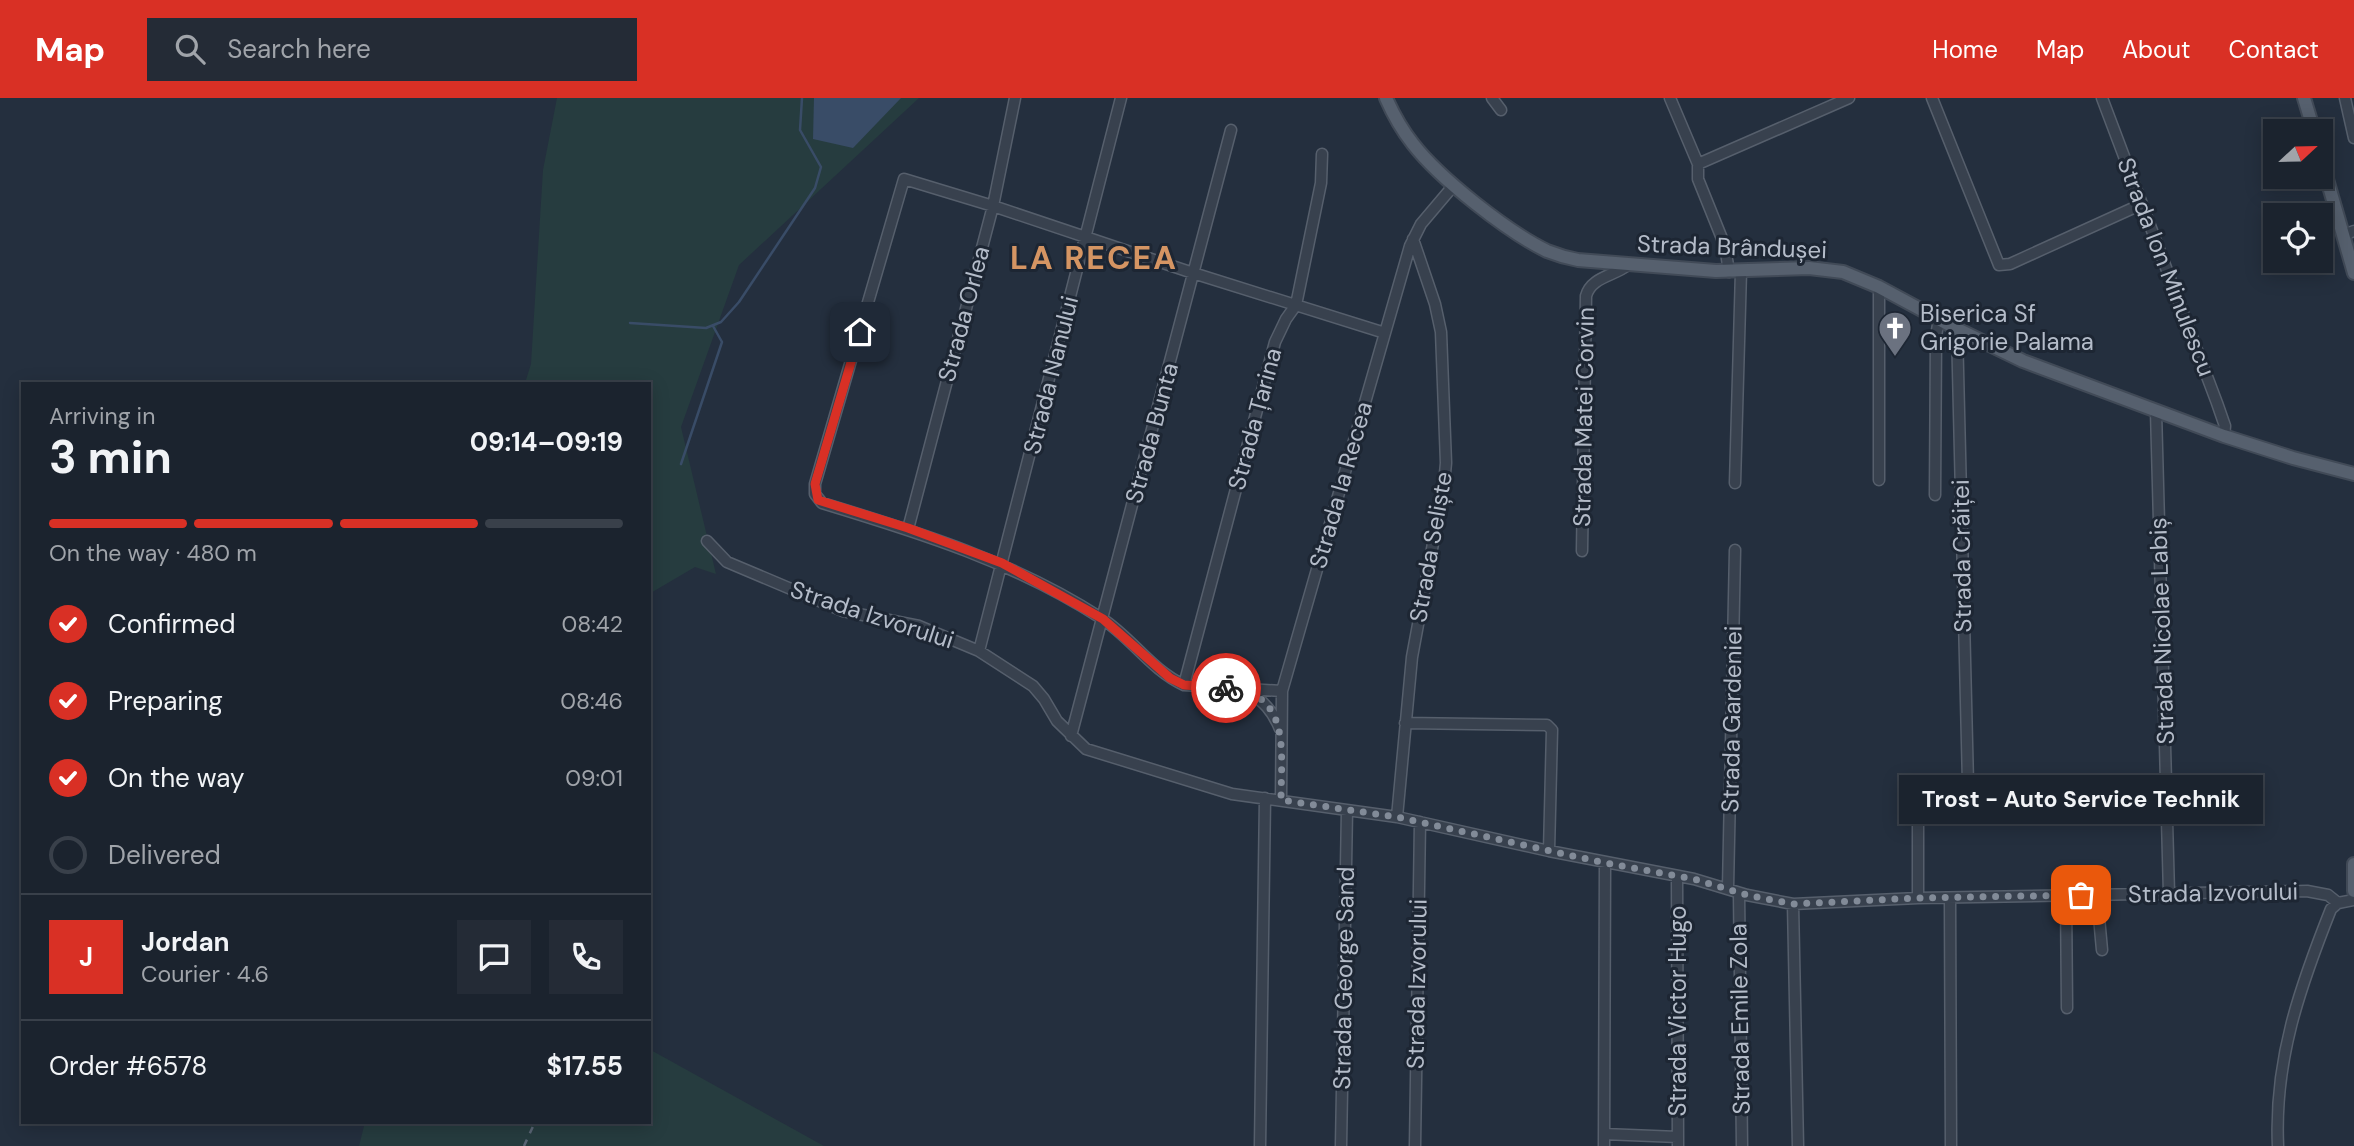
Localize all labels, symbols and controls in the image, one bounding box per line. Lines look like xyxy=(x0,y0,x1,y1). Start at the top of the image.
search box xyxy=(147,18,637,81)
text: Map xyxy=(35,28,105,71)
icon: search xyxy=(171,30,209,68)
text: Search here xyxy=(227,32,371,66)
text: Home xyxy=(1932,34,1998,65)
text: Map xyxy=(2036,34,2084,65)
text: About xyxy=(2122,34,2191,65)
text: Contact xyxy=(2229,34,2319,65)
north arrow xyxy=(2263,119,2333,189)
map controls xyxy=(2263,119,2333,273)
street label: Strada Ion Minulescu xyxy=(2110,153,2222,381)
button: locate xyxy=(2263,203,2333,273)
street label: Strada Brândușei xyxy=(1636,228,1828,265)
district label: LA RECEA xyxy=(1010,237,1178,279)
street label: Strada Orlea xyxy=(931,243,997,385)
street label: Strada Nanului xyxy=(1016,293,1085,457)
place label: Biserica Sf Grigorie Palama xyxy=(1920,298,2094,357)
pin xyxy=(830,302,890,362)
street label: Strada Matei Corvin xyxy=(1566,307,1601,527)
church icon: Biserica Sf Grigorie Palama xyxy=(1876,309,1914,358)
icon: home xyxy=(841,313,879,351)
street label: Strada Țarina xyxy=(1221,344,1288,493)
street label: Strada Bunta xyxy=(1118,359,1185,507)
street label: Strada la Recea xyxy=(1302,398,1379,572)
text: Arriving in xyxy=(49,401,155,431)
text: 09:14–09:19 xyxy=(470,425,623,459)
text: 3 min xyxy=(49,427,172,487)
street label: Strada Seliște xyxy=(1402,469,1459,625)
street label: Strada Crăiței xyxy=(1945,479,1978,633)
street label: Strada Nicolae Labiș xyxy=(2142,517,2181,745)
text: On the way · 480 m xyxy=(49,538,257,568)
street label: Strada Izvorului xyxy=(786,573,958,656)
icon: check xyxy=(49,605,87,643)
text: Confirmed xyxy=(108,607,235,641)
text: 08:42 xyxy=(561,609,623,639)
street label: Strada Gardeniei xyxy=(1714,625,1749,813)
courier xyxy=(1191,653,1261,723)
icon: bike xyxy=(1207,669,1245,707)
icon: check xyxy=(49,682,87,720)
text: Preparing xyxy=(108,684,223,718)
text: 08:46 xyxy=(560,686,623,716)
icon: check xyxy=(49,759,87,797)
text: On the way xyxy=(108,761,244,795)
text: 09:01 xyxy=(565,763,623,793)
callout: Trost - Auto Service Technik xyxy=(1899,776,2263,825)
text: Trost - Auto Service Technik xyxy=(1922,784,2240,814)
text: Delivered xyxy=(108,838,221,872)
pin xyxy=(2051,865,2111,925)
street label: Strada George Sand xyxy=(1326,866,1361,1090)
icon: bag xyxy=(2062,876,2100,914)
street label: Strada Izvorului xyxy=(2128,876,2298,909)
street label: Strada Izvorului xyxy=(1400,899,1433,1069)
street label: Strada Victor Hugo xyxy=(1662,906,1693,1116)
button: chat xyxy=(457,920,531,994)
button: phone xyxy=(549,920,623,994)
street label: Strada Emile Zola xyxy=(1722,923,1757,1115)
text: Jordan xyxy=(141,925,230,959)
text: J xyxy=(79,940,93,974)
text: Courier · 4.6 xyxy=(141,959,269,989)
text: Order #6578 xyxy=(49,1049,207,1083)
text: $17.55 xyxy=(547,1049,623,1083)

